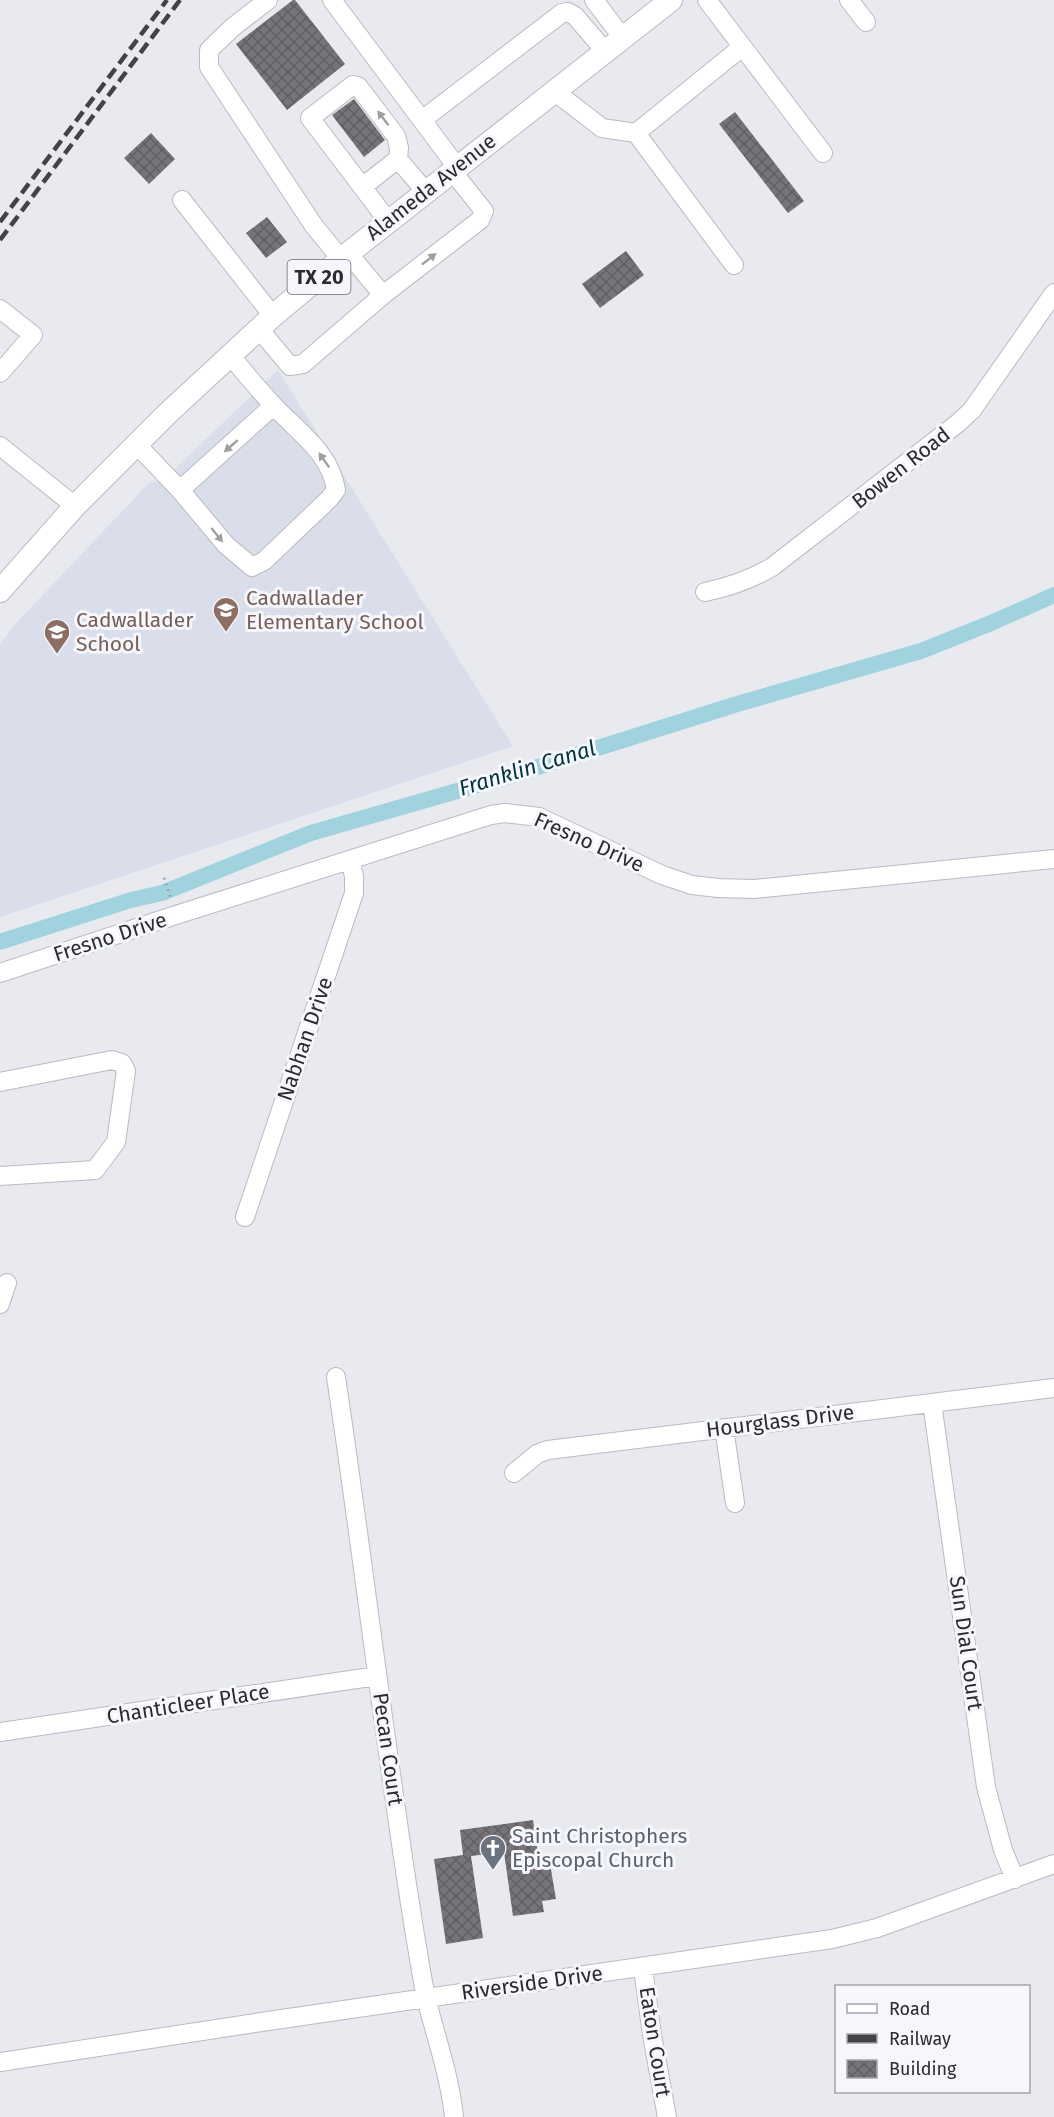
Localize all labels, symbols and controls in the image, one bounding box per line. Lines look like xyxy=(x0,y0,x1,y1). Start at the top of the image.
one-way arrow xyxy=(377,110,389,126)
street label: Alameda Avenue xyxy=(361,128,501,246)
one-way arrow xyxy=(421,253,437,265)
road number: TX 20 xyxy=(288,260,350,294)
street label: Bowen Road xyxy=(847,421,955,515)
one-way arrow xyxy=(223,439,238,453)
one-way arrow xyxy=(318,452,330,468)
one-way arrow xyxy=(211,527,224,543)
place label: Cadwallader Elementary School xyxy=(246,585,424,635)
school or university icon: Cadwallader Elementary School xyxy=(211,595,241,633)
place label: Cadwallader School xyxy=(76,607,193,657)
school or university icon: Cadwallader School xyxy=(42,617,72,655)
water label: Franklin Canal xyxy=(455,734,599,802)
street label: Fresno Drive xyxy=(530,806,648,878)
street label: Fresno Drive xyxy=(50,906,170,968)
street label: Nabhan Drive xyxy=(272,974,338,1104)
street label: Hourglass Drive xyxy=(704,1399,856,1443)
street label: Sun Dial Court xyxy=(944,1574,988,1712)
street label: Chanticleer Place xyxy=(105,1678,271,1730)
street label: Pecan Court xyxy=(367,1691,409,1807)
place label: Saint Christophers Episcopal Church xyxy=(512,1823,687,1873)
church icon: Saint Christophers Episcopal Church xyxy=(478,1833,508,1871)
street label: Riverside Drive xyxy=(460,1960,604,2006)
street label: Eaton Court xyxy=(633,1985,677,2099)
legend xyxy=(835,1985,1030,2093)
text: Road xyxy=(889,1998,931,2020)
text: Railway xyxy=(889,2028,951,2050)
text: Building xyxy=(889,2058,957,2080)

